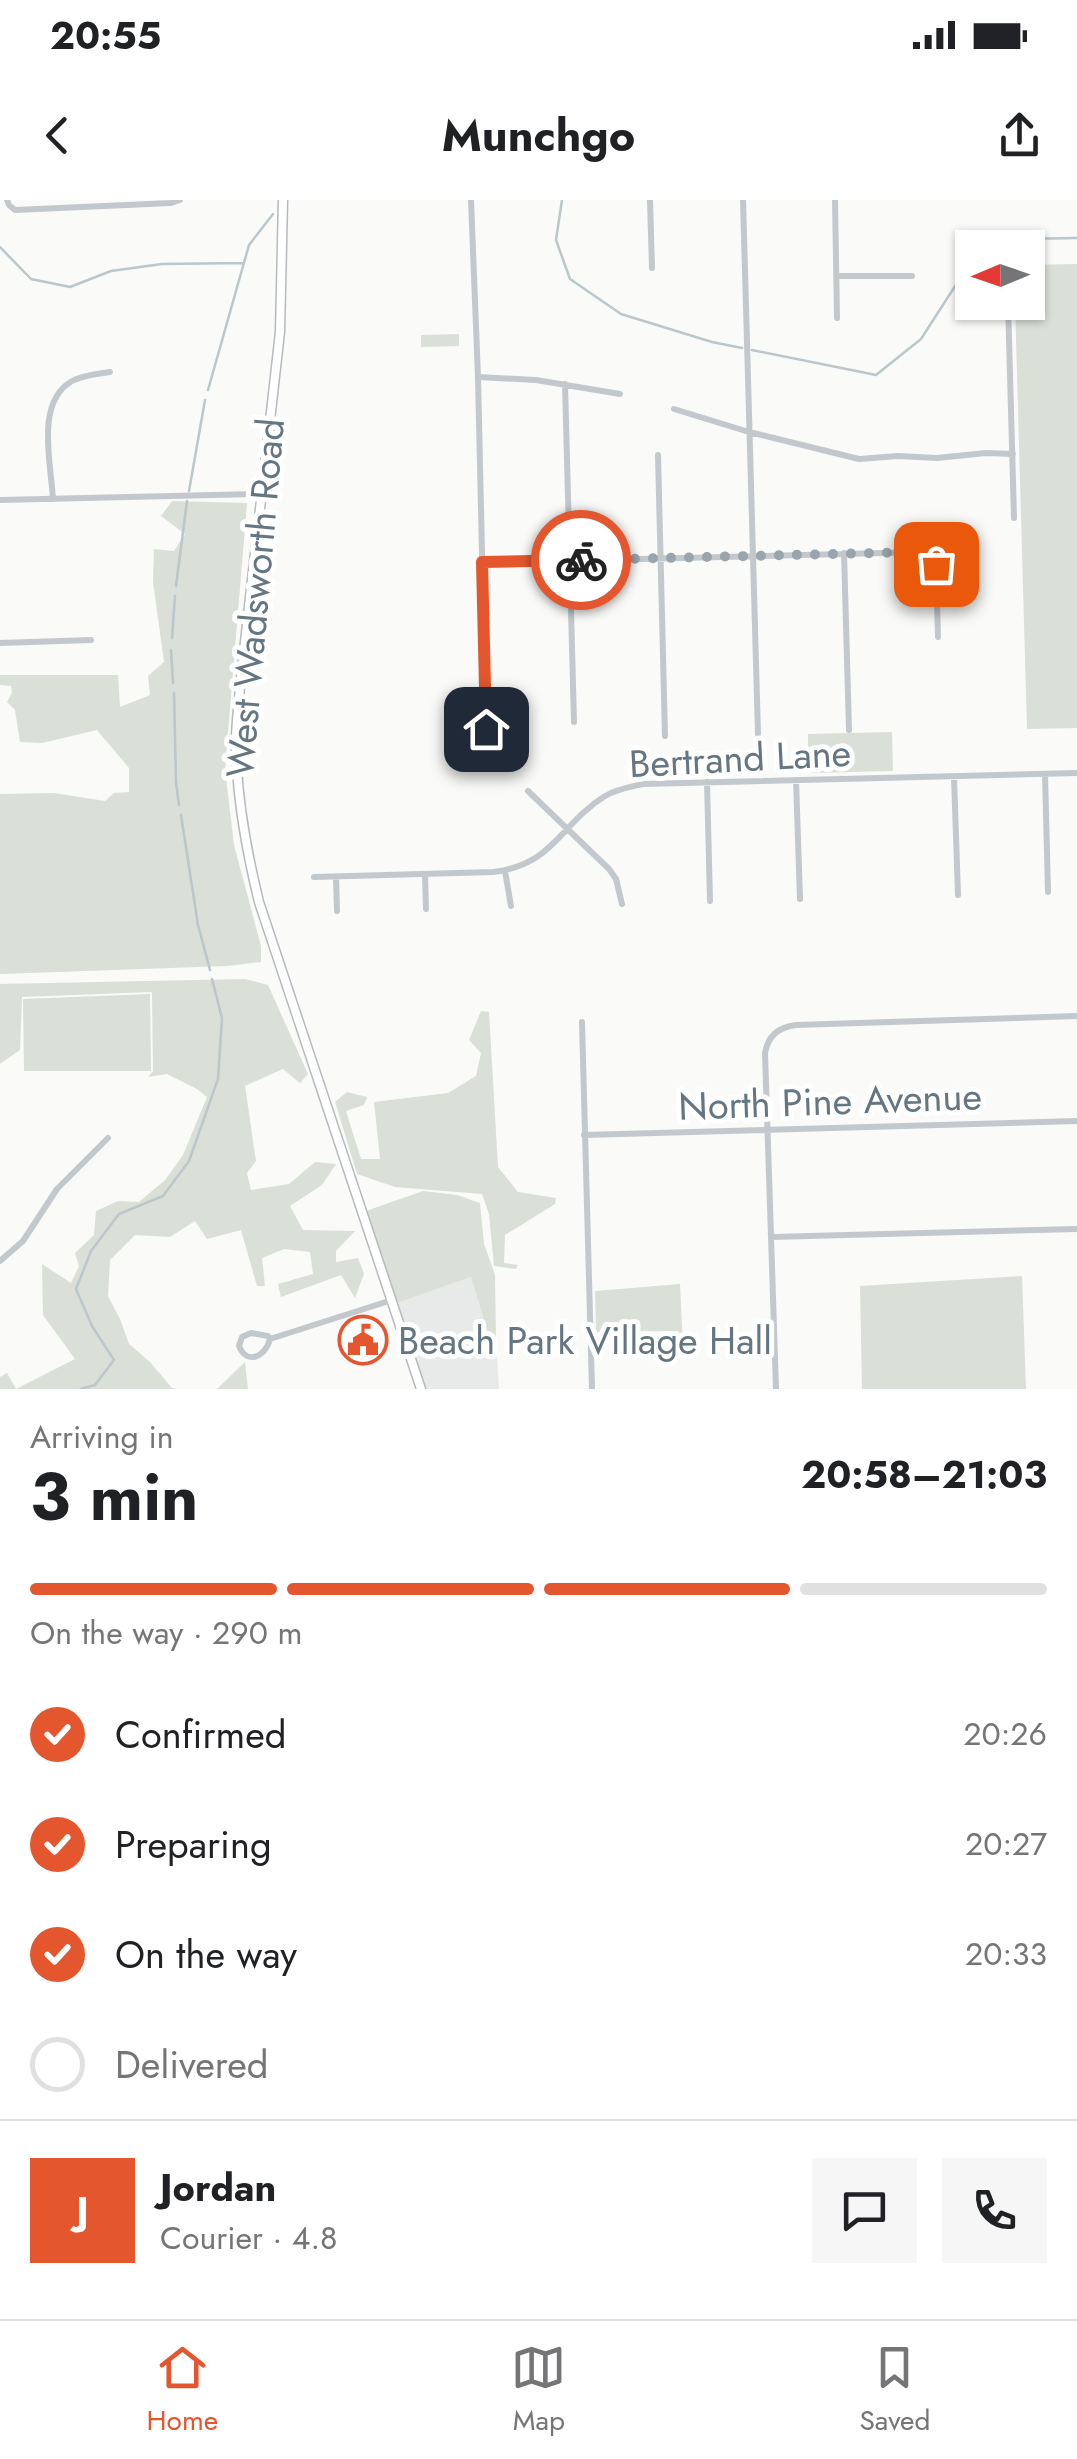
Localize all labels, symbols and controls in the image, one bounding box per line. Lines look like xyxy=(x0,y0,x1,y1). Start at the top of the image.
text: 20:55 xyxy=(50,8,161,63)
text: Munchgo xyxy=(442,103,635,168)
icon: back xyxy=(30,108,85,163)
icon: share xyxy=(992,108,1047,163)
north arrow xyxy=(955,230,1045,320)
map controls xyxy=(955,230,1045,320)
street label: West Wadsworth Road xyxy=(212,416,298,780)
courier xyxy=(531,510,631,610)
pin xyxy=(894,522,979,607)
icon: bike xyxy=(554,533,609,588)
icon: bag xyxy=(909,537,964,592)
pin xyxy=(444,687,529,772)
icon: home xyxy=(459,702,514,757)
street label: Bertrand Lane xyxy=(628,725,852,791)
street label: North Pine Avenue xyxy=(677,1068,983,1134)
place label: Beach Park Village Hall xyxy=(398,1313,772,1368)
public building icon: Beach Park Village Hall xyxy=(337,1314,389,1366)
text: Arriving in xyxy=(30,1414,174,1460)
text: 20:58–21:03 xyxy=(801,1447,1047,1502)
text: 3 min xyxy=(30,1450,198,1544)
text: On the way · 290 m xyxy=(30,1610,303,1656)
icon: check xyxy=(30,1707,85,1762)
text: Confirmed xyxy=(115,1707,286,1762)
text: 20:26 xyxy=(963,1711,1047,1757)
icon: check xyxy=(30,1817,85,1872)
text: Preparing xyxy=(115,1817,272,1872)
text: 20:27 xyxy=(965,1821,1047,1867)
icon: check xyxy=(30,1927,85,1982)
text: On the way xyxy=(115,1927,297,1982)
text: 20:33 xyxy=(965,1931,1047,1977)
text: Delivered xyxy=(115,2037,268,2092)
button: chat xyxy=(812,2158,917,2263)
button: phone xyxy=(942,2158,1047,2263)
text: Jordan xyxy=(160,2160,276,2215)
text: J xyxy=(76,2183,89,2238)
text: Courier · 4.8 xyxy=(160,2215,337,2261)
tab: Home xyxy=(147,2340,218,2441)
tab: Map xyxy=(511,2340,566,2441)
tab: Saved xyxy=(859,2340,930,2441)

